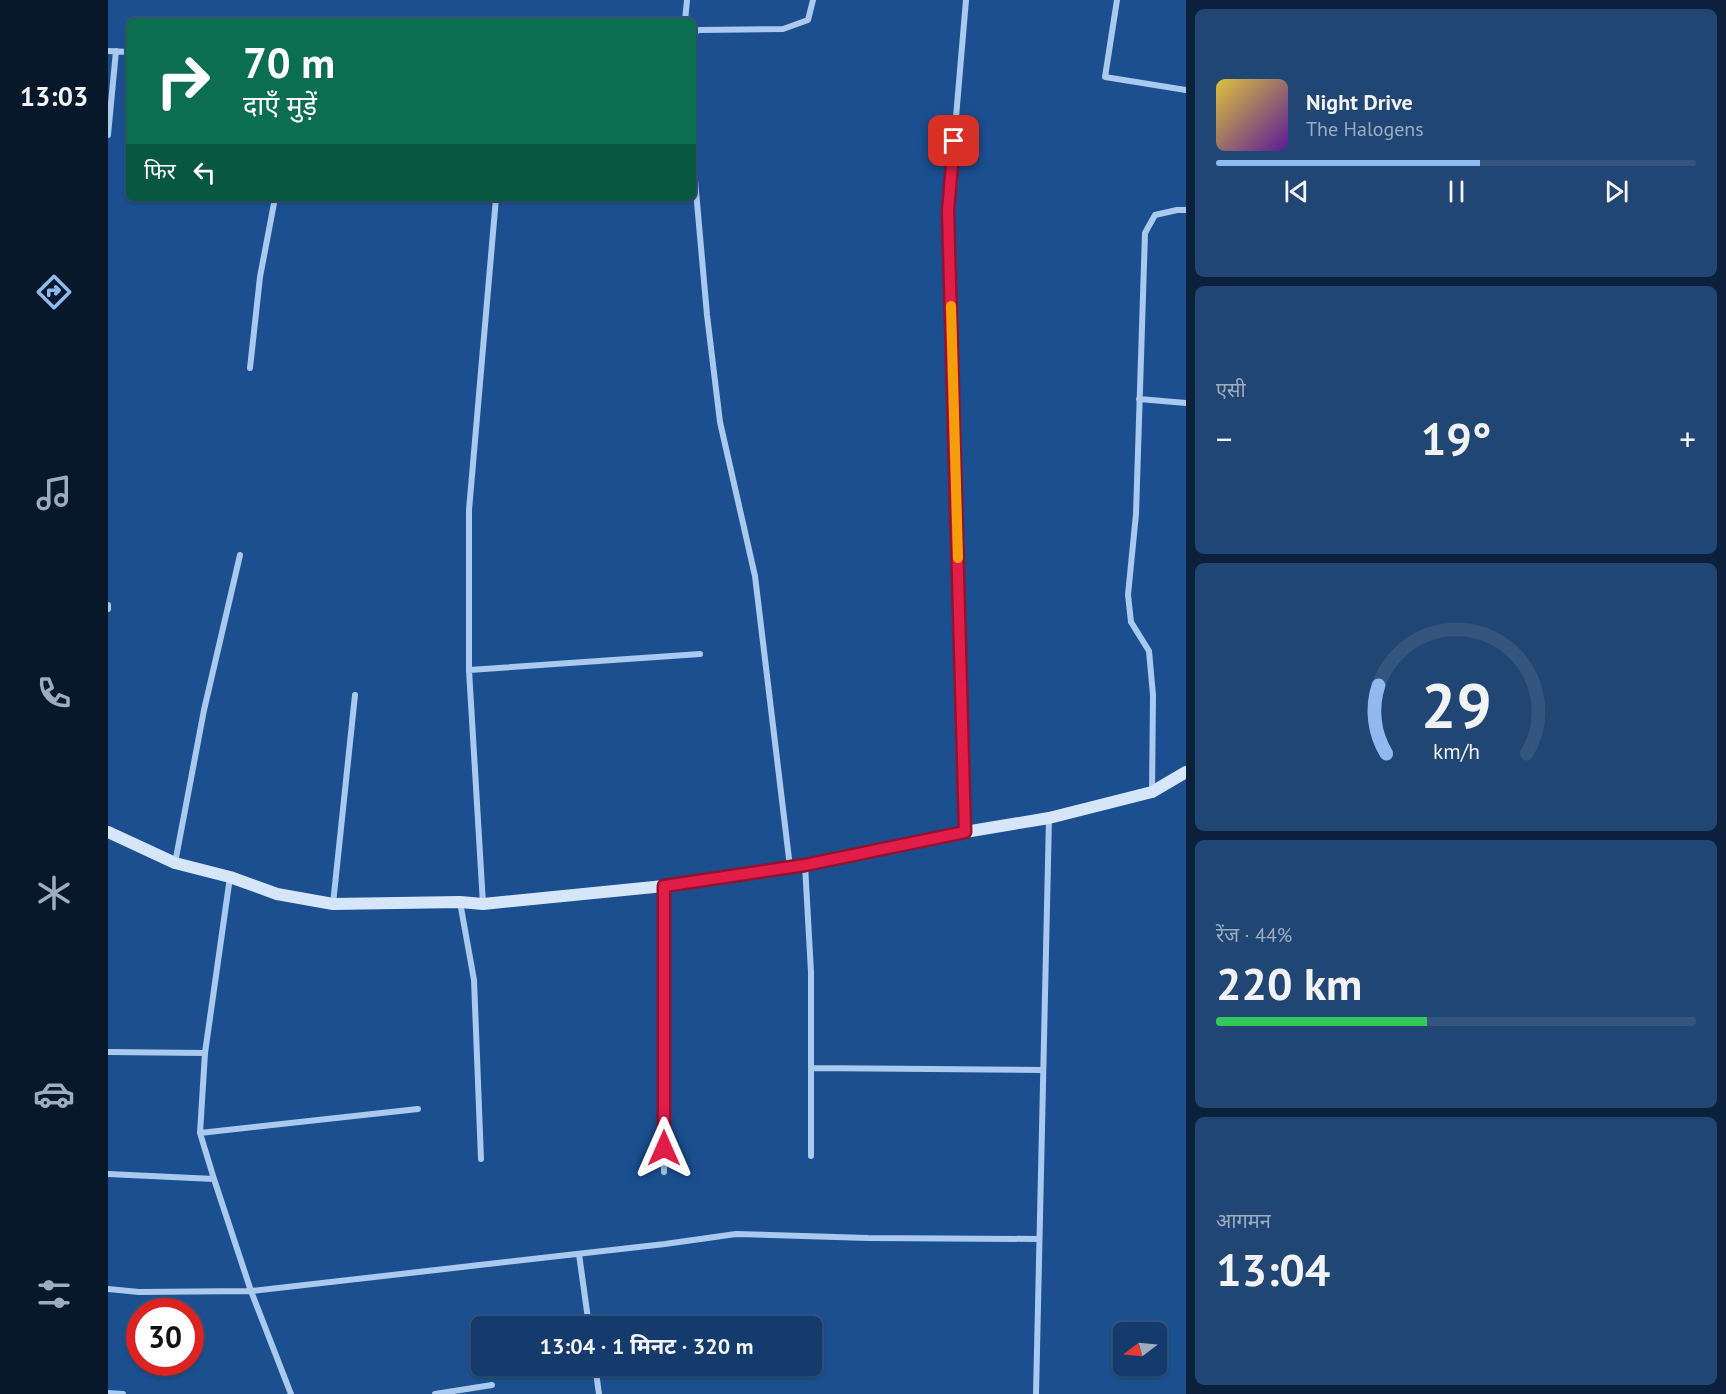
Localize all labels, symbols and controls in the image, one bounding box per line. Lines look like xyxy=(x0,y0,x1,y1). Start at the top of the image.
text: 70 m xyxy=(243,35,335,90)
icon: right xyxy=(144,42,222,120)
text: 13:03 xyxy=(20,79,88,113)
text: दाएँ मुड़ें xyxy=(243,88,317,122)
text: Night Drive xyxy=(1306,88,1413,116)
pin xyxy=(928,115,979,166)
text: The Halogens xyxy=(1306,116,1424,142)
icon: arrive xyxy=(937,124,970,157)
icon: left xyxy=(188,156,221,189)
text: फिर xyxy=(144,157,176,185)
icon: previous xyxy=(1280,175,1313,208)
icon: pause xyxy=(1440,175,1473,208)
icon: next xyxy=(1600,175,1633,208)
icon: directions xyxy=(33,271,75,313)
text: एसी xyxy=(1216,377,1246,403)
text: 19° xyxy=(1421,409,1491,467)
text: − xyxy=(1216,417,1233,460)
text: + xyxy=(1679,417,1696,460)
icon: music xyxy=(33,472,75,514)
text: 29 xyxy=(1421,664,1491,745)
icon: phone xyxy=(33,672,75,714)
text: km/h xyxy=(1432,737,1479,765)
icon: climate xyxy=(33,872,75,914)
text: रेंज · 44% xyxy=(1216,922,1292,948)
text: 220 km xyxy=(1216,954,1362,1012)
icon: car xyxy=(33,1073,75,1115)
position arrow xyxy=(632,1116,696,1180)
text: आगमन xyxy=(1216,1208,1271,1234)
text: 13:04 xyxy=(1216,1240,1330,1298)
icon: filters xyxy=(33,1273,75,1315)
speed limit sign: 30 xyxy=(126,1298,204,1376)
north arrow xyxy=(1113,1322,1167,1376)
map controls xyxy=(1113,1322,1167,1376)
text: 13:04 · 1 मिनट · 320 m xyxy=(539,1332,754,1360)

